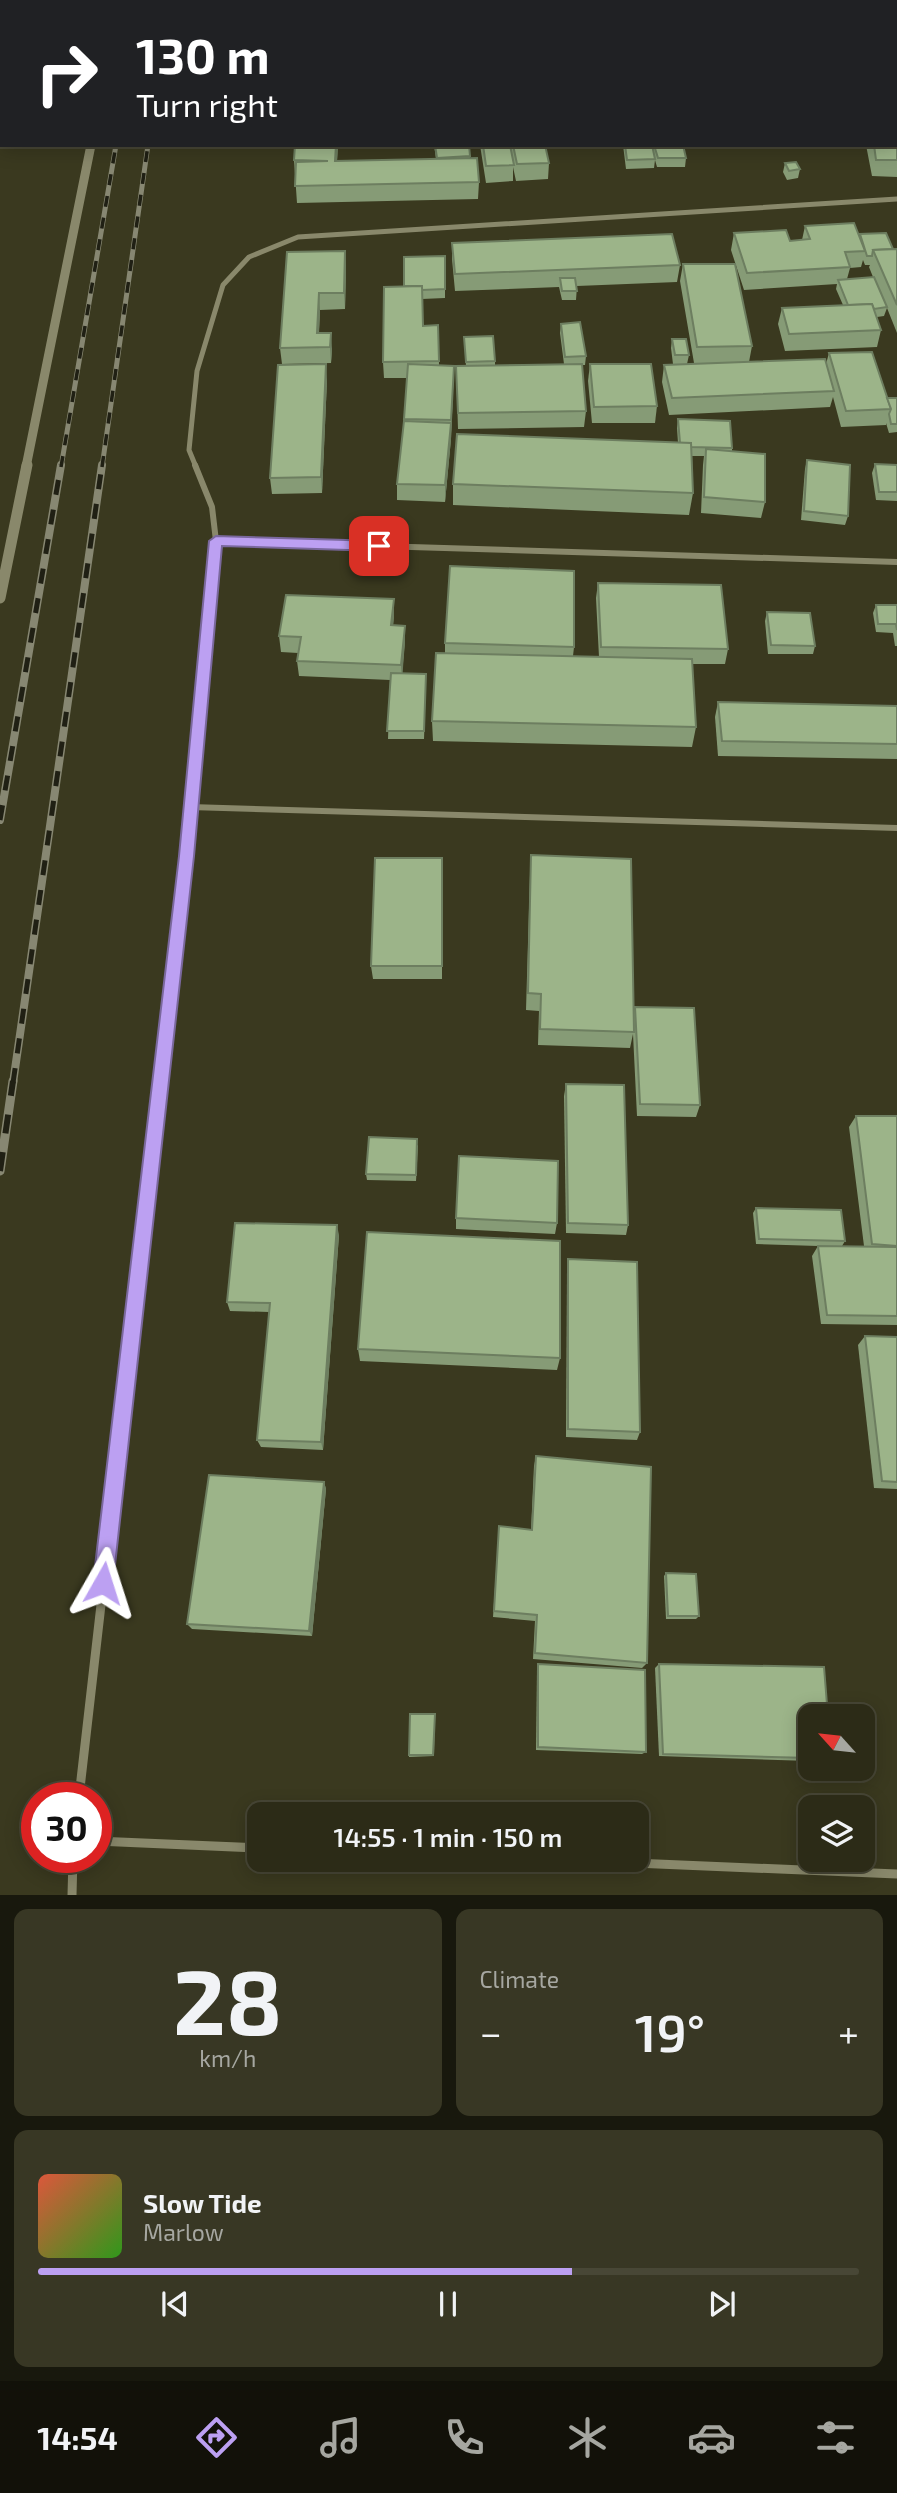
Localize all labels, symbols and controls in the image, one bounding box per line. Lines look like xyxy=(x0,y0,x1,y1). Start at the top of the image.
text: 130 m xyxy=(136,25,270,84)
icon: right xyxy=(21,28,112,119)
text: Turn right xyxy=(136,85,278,123)
pin xyxy=(349,516,409,576)
icon: arrive xyxy=(360,527,398,565)
position arrow xyxy=(66,1546,140,1620)
north arrow xyxy=(798,1704,875,1782)
map controls xyxy=(798,1704,875,1872)
speed limit sign: 30 xyxy=(21,1782,112,1873)
button: layers xyxy=(798,1795,875,1872)
text: 14:55 · 1 min · 150 m xyxy=(334,1821,562,1852)
text: 28 xyxy=(173,1944,283,2053)
text: Climate xyxy=(480,1965,559,1993)
text: 19° xyxy=(635,2000,705,2062)
text: − xyxy=(480,2009,502,2055)
text: + xyxy=(838,2009,859,2055)
text: km/h xyxy=(199,2044,256,2072)
text: Slow Tide xyxy=(143,2187,262,2218)
text: Marlow xyxy=(143,2218,224,2246)
icon: previous xyxy=(156,2285,194,2323)
icon: pause xyxy=(429,2285,467,2323)
icon: next xyxy=(703,2285,741,2323)
icon: directions xyxy=(192,2413,241,2462)
icon: music xyxy=(316,2413,365,2462)
icon: phone xyxy=(440,2413,489,2462)
icon: climate xyxy=(563,2413,612,2462)
icon: car xyxy=(687,2413,736,2462)
icon: filters xyxy=(811,2413,860,2462)
text: 14:54 xyxy=(37,2418,118,2456)

